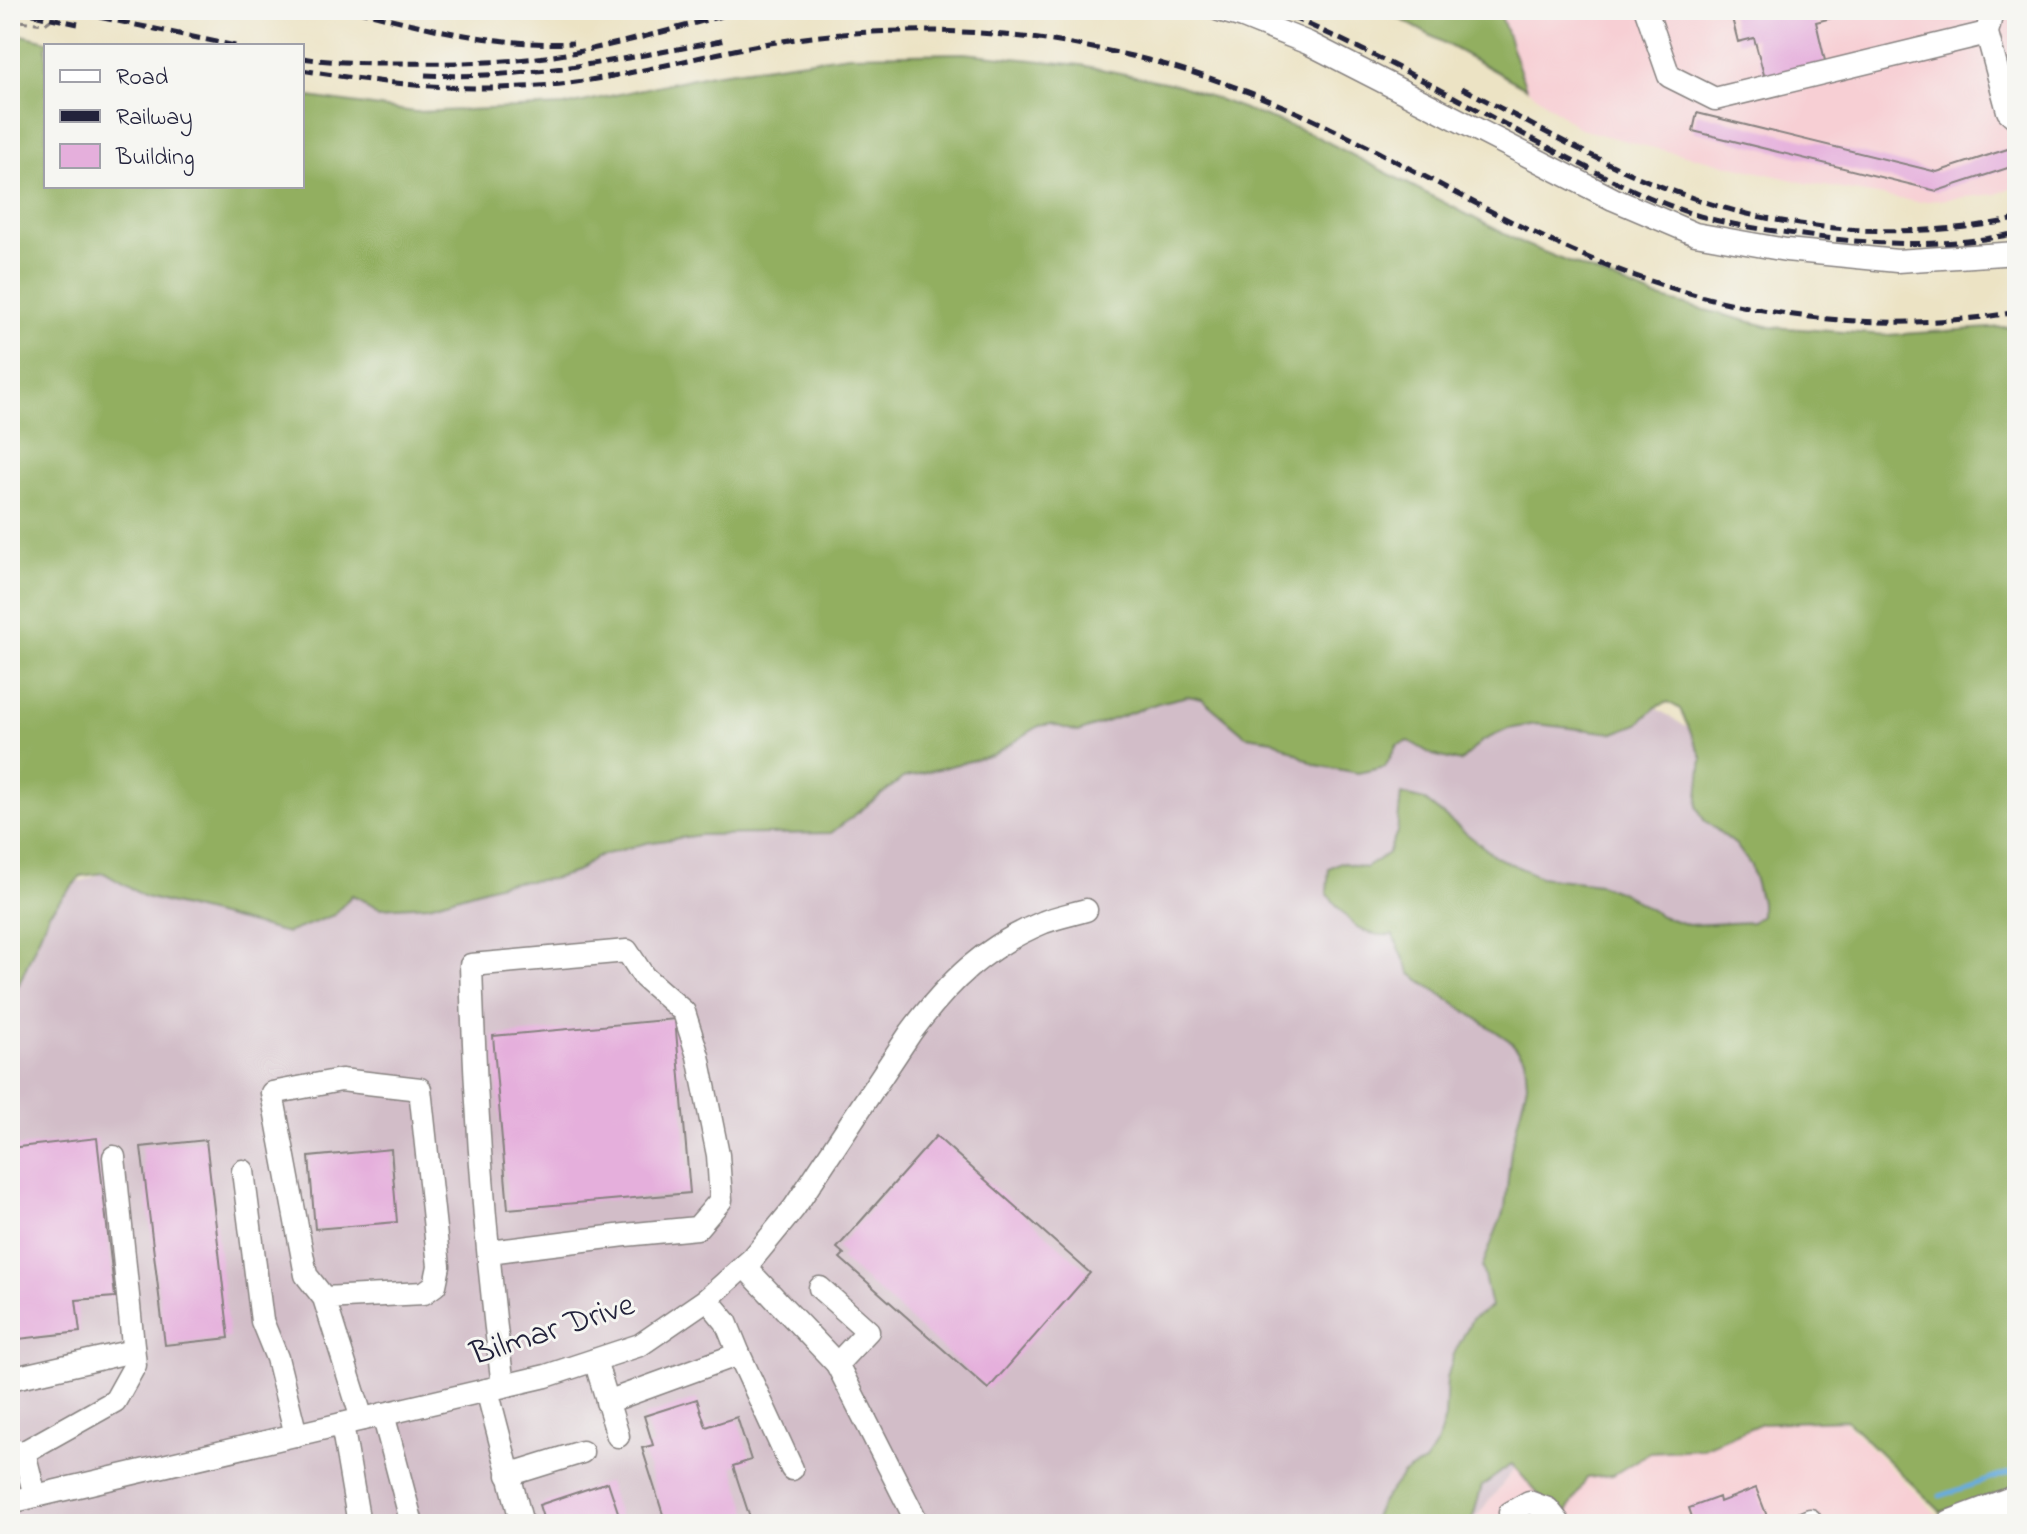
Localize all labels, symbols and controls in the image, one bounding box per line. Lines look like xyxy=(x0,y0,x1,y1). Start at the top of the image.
legend xyxy=(44,44,304,188)
text: Road xyxy=(116,61,169,96)
text: Railway xyxy=(116,101,193,137)
text: Building xyxy=(115,141,195,176)
street label: Bilmar Drive xyxy=(464,1281,642,1381)

